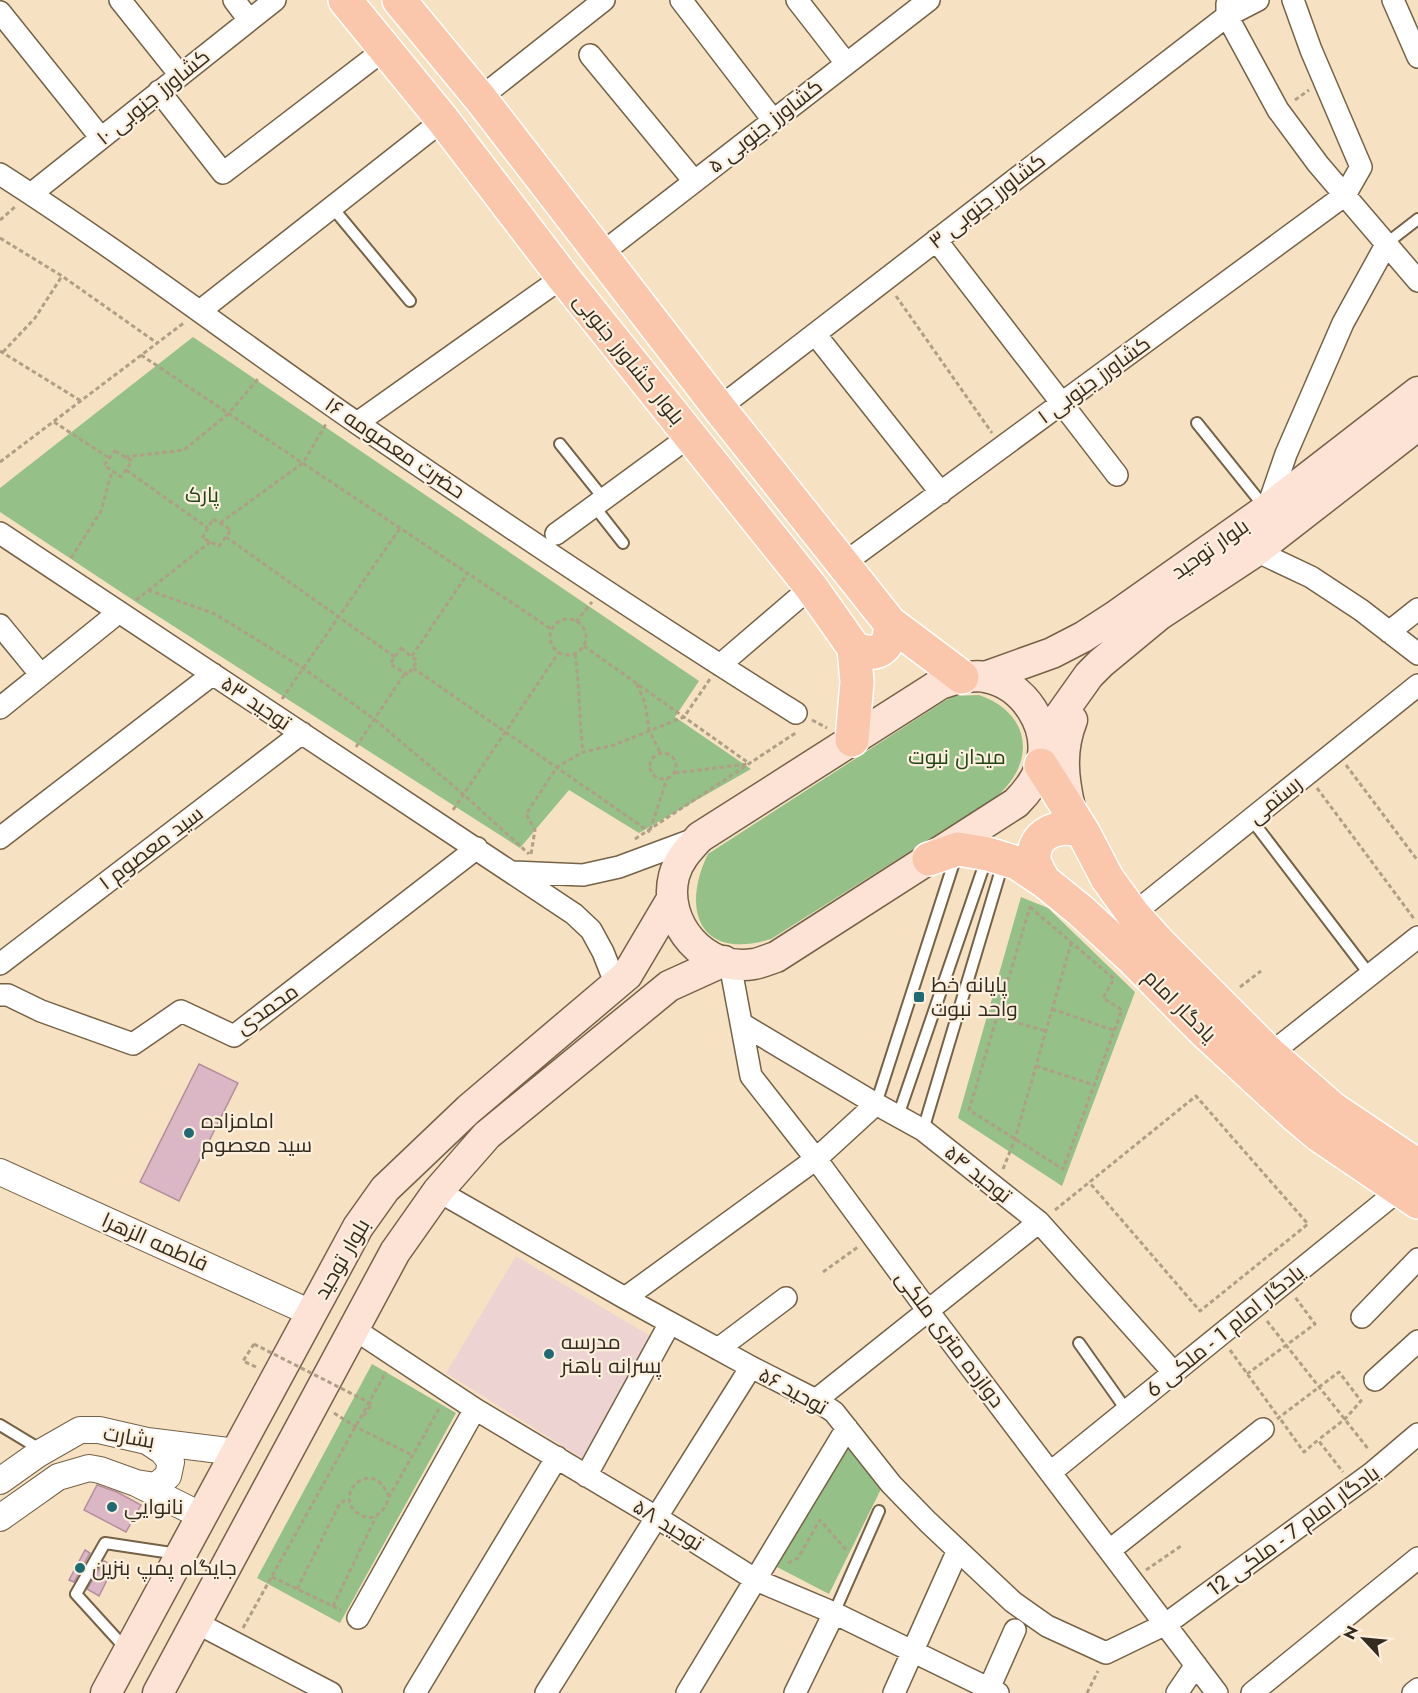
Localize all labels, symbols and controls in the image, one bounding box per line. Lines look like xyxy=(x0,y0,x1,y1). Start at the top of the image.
street label: کشاورز جنوبی ۱۰ xyxy=(90,42,216,152)
street label: کشاورز جنوبی ۵ xyxy=(701,72,829,180)
street label: کشاورز جنوبی ۳ xyxy=(922,146,1052,256)
street label: بلوار کشاورز جنوبی xyxy=(566,287,692,431)
street label: کشاورز جنوبی ۱ xyxy=(1031,329,1157,431)
street label: حضرت معصومه ۱۶ xyxy=(319,390,471,506)
park label: پارک xyxy=(185,480,219,510)
street label: بلوار توحید xyxy=(1165,511,1255,587)
street label: توحید ۵۳ xyxy=(215,669,297,738)
park label: میدان نبوت xyxy=(908,742,1006,772)
street label: رستمی xyxy=(1242,769,1308,831)
street label: سید معصوم ۱ xyxy=(92,799,210,897)
street label: یادگار امام xyxy=(1137,963,1224,1050)
place label: پایانه خط واحد نبوت xyxy=(931,970,1018,1024)
street label: محمدی xyxy=(230,977,304,1041)
marker: پایانه خط واحد نبوت xyxy=(912,990,926,1004)
place label: امامزاده سید معصوم xyxy=(201,1106,312,1160)
marker: امامزاده سید معصوم xyxy=(182,1126,196,1140)
street label: توحید ۵۴ xyxy=(938,1138,1018,1211)
street label: فاطمه الزهرا xyxy=(97,1205,213,1279)
street label: بلوار توحید xyxy=(307,1213,377,1305)
street label: یادگار امام 1 - ملکی 6 xyxy=(1139,1257,1311,1404)
street label: دوازده متری ملکی xyxy=(888,1264,1012,1414)
place label: مدرسه پسرانه باهنر xyxy=(560,1327,662,1381)
marker: مدرسه پسرانه باهنر xyxy=(542,1347,556,1361)
street label: توحید ۵۶ xyxy=(753,1360,833,1422)
street label: بشارت xyxy=(101,1418,157,1456)
street label: یادگار امام 7 - ملکی 12 xyxy=(1200,1458,1386,1604)
place label: نانواییِ xyxy=(124,1492,183,1522)
street label: توحید ۵۸ xyxy=(627,1492,709,1559)
marker: نانواییِ xyxy=(105,1500,119,1514)
place label: جایگاه پمپ بنزین xyxy=(92,1553,237,1583)
marker: جایگاه پمپ بنزین xyxy=(73,1561,87,1575)
north arrow xyxy=(1334,1609,1394,1669)
text: N xyxy=(1338,1622,1364,1643)

